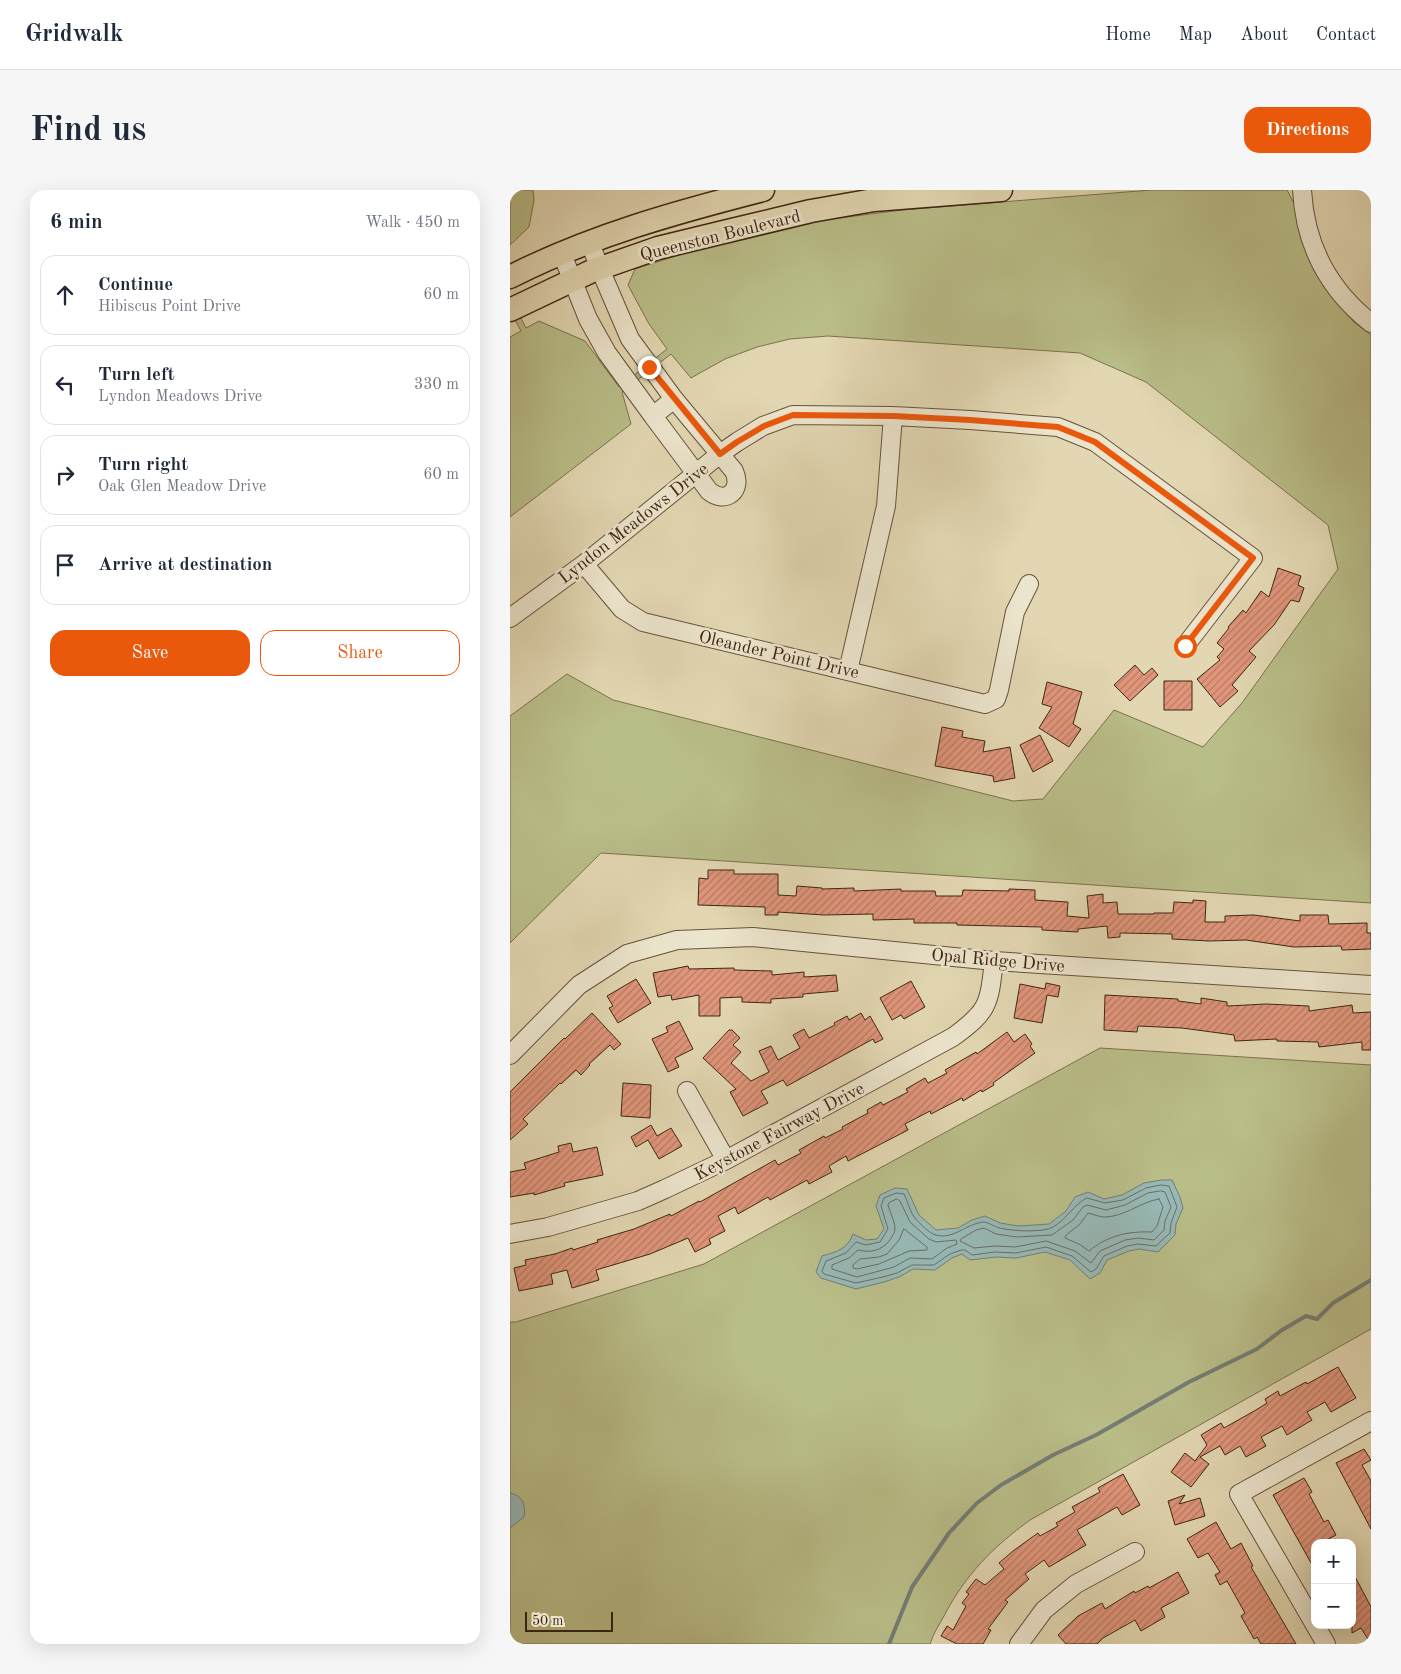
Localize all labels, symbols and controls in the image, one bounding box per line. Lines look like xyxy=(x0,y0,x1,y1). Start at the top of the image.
text: Gridwalk xyxy=(25,23,123,47)
text: Home xyxy=(1105,26,1151,44)
text: Map xyxy=(1179,26,1212,44)
text: About xyxy=(1240,26,1288,44)
text: Contact xyxy=(1316,26,1376,44)
button: Directions xyxy=(1244,107,1371,153)
text: Find us xyxy=(30,113,146,148)
street label: Queenston Boulevard xyxy=(638,207,802,265)
text: 6 min xyxy=(50,212,103,233)
text: Walk · 450 m xyxy=(365,215,460,231)
text: Continue xyxy=(98,276,173,295)
icon: ahead xyxy=(51,281,79,309)
text: 60 m xyxy=(423,287,459,303)
text: Hibiscus Point Drive xyxy=(98,299,241,315)
route end xyxy=(638,356,661,379)
text: Turn left xyxy=(98,366,175,385)
icon: left xyxy=(51,371,79,399)
text: 330 m xyxy=(414,377,459,393)
text: Lyndon Meadows Drive xyxy=(98,389,262,405)
text: Turn right xyxy=(98,456,188,475)
street label: Lyndon Meadows Drive xyxy=(555,460,712,588)
icon: right xyxy=(51,461,79,489)
text: 60 m xyxy=(423,467,459,483)
text: Oak Glen Meadow Drive xyxy=(98,479,266,495)
icon: arrive xyxy=(51,551,79,579)
text: Arrive at destination xyxy=(98,556,272,575)
street label: Oleander Point Drive xyxy=(697,628,861,682)
button: Save xyxy=(50,630,250,676)
button: Share xyxy=(260,630,460,676)
route start xyxy=(1174,635,1197,658)
street label: Opal Ridge Drive xyxy=(930,946,1066,976)
street label: Keystone Fairway Drive xyxy=(692,1079,867,1184)
map controls xyxy=(1311,1539,1356,1629)
button: + xyxy=(1311,1539,1356,1584)
button: − xyxy=(1311,1584,1356,1629)
scale bar xyxy=(525,1609,612,1632)
text: 50 m xyxy=(532,1614,563,1628)

